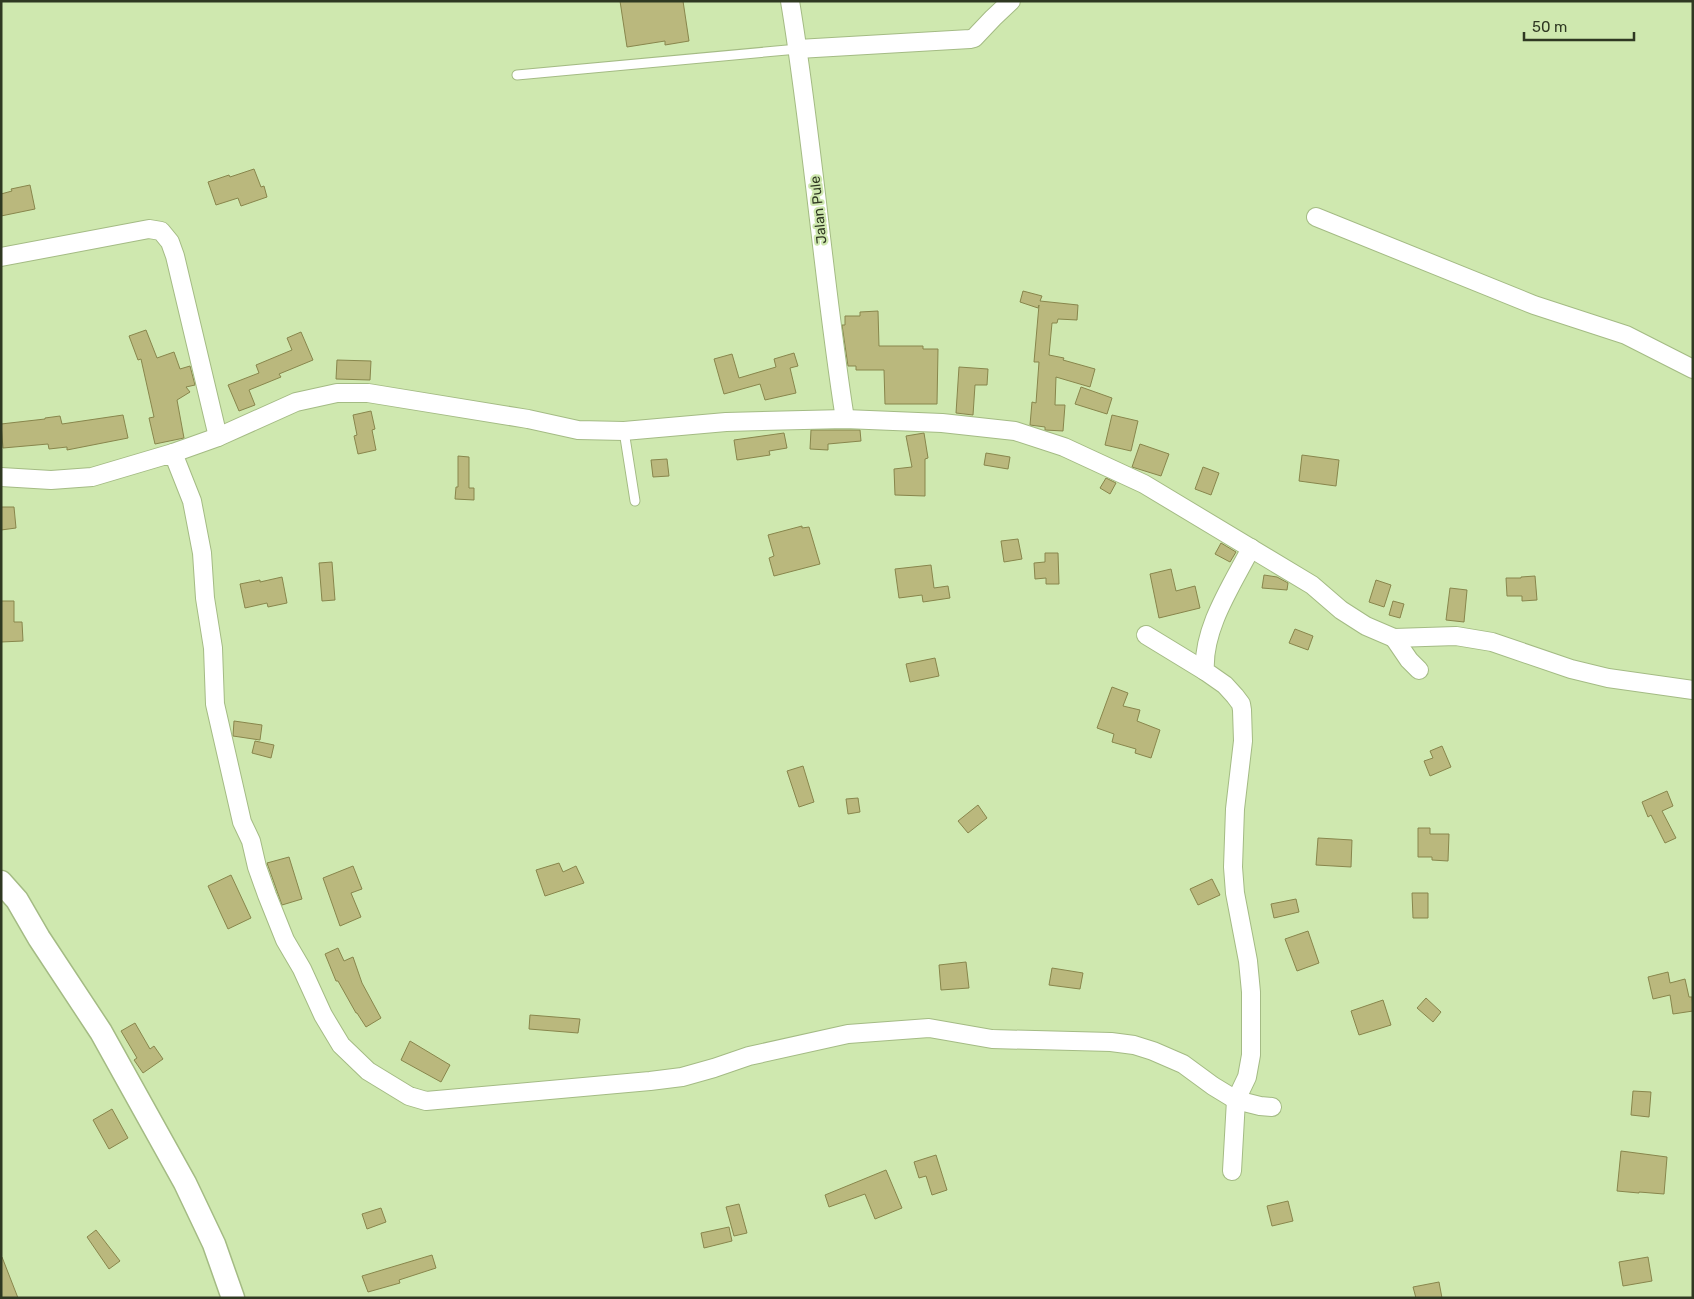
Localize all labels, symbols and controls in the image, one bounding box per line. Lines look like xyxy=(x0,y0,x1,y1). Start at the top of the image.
scale bar xyxy=(1524,10,1634,42)
text: 50 m xyxy=(1532,18,1567,36)
street label: Jalan Pule xyxy=(806,175,831,245)

